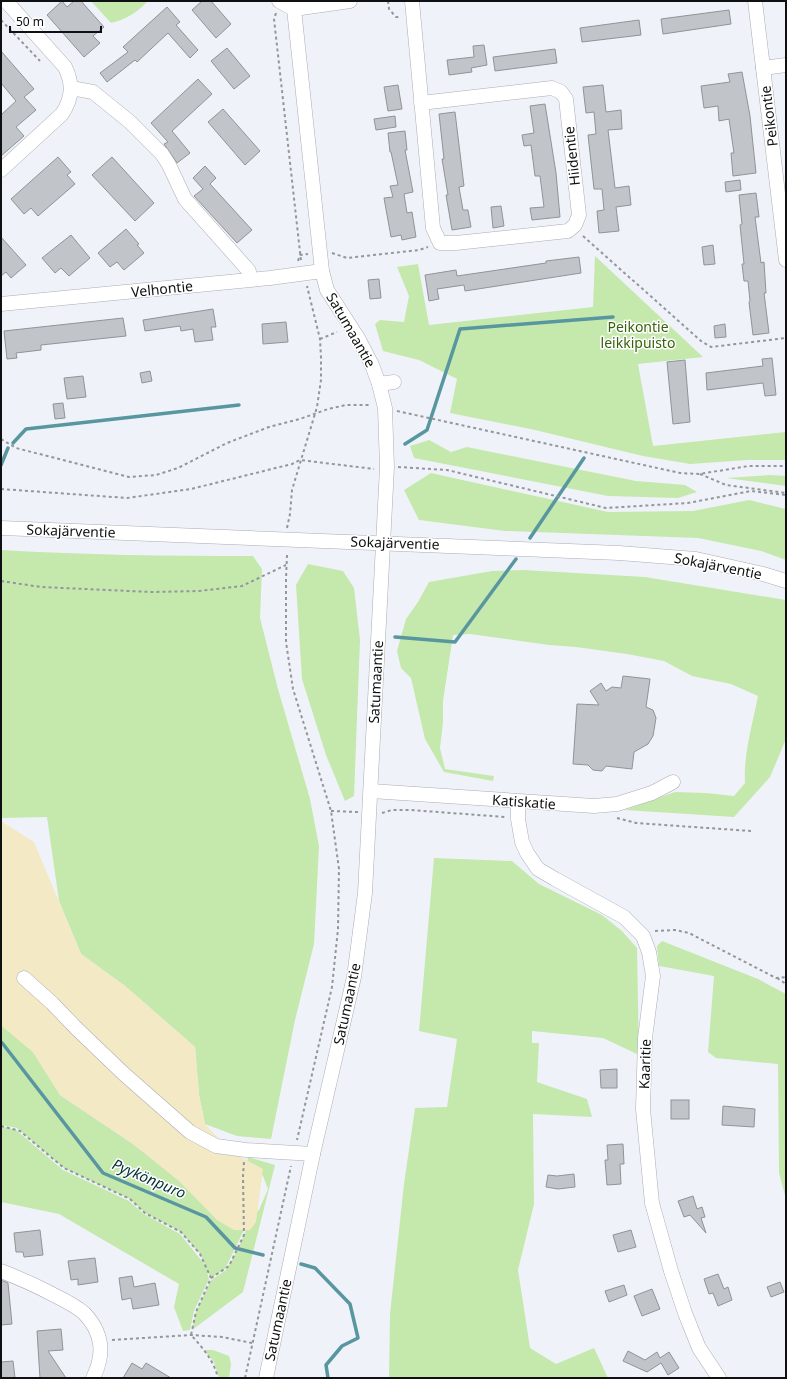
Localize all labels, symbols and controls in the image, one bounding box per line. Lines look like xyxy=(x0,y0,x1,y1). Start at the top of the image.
scale bar xyxy=(10,8,101,34)
text: 50 m xyxy=(16,13,44,30)
street label: Peikontie xyxy=(755,84,782,148)
street label: Hiidentie xyxy=(559,125,584,187)
street label: Velhontie xyxy=(130,276,194,301)
street label: Satumaantie xyxy=(322,289,381,371)
park label: Peikontie leikkipuisto xyxy=(601,317,675,352)
street label: Sokajärventie xyxy=(26,519,116,542)
street label: Sokajärventie xyxy=(350,531,440,554)
street label: Sokajärventie xyxy=(673,548,764,583)
street label: Satumaantie xyxy=(364,640,387,724)
street label: Katiskatie xyxy=(492,790,557,813)
street label: Satumaantie xyxy=(329,961,364,1047)
street label: Kaaritie xyxy=(634,1038,655,1089)
water label: Pyykönpuro xyxy=(109,1154,189,1203)
street label: Satumaantie xyxy=(260,1277,295,1363)

